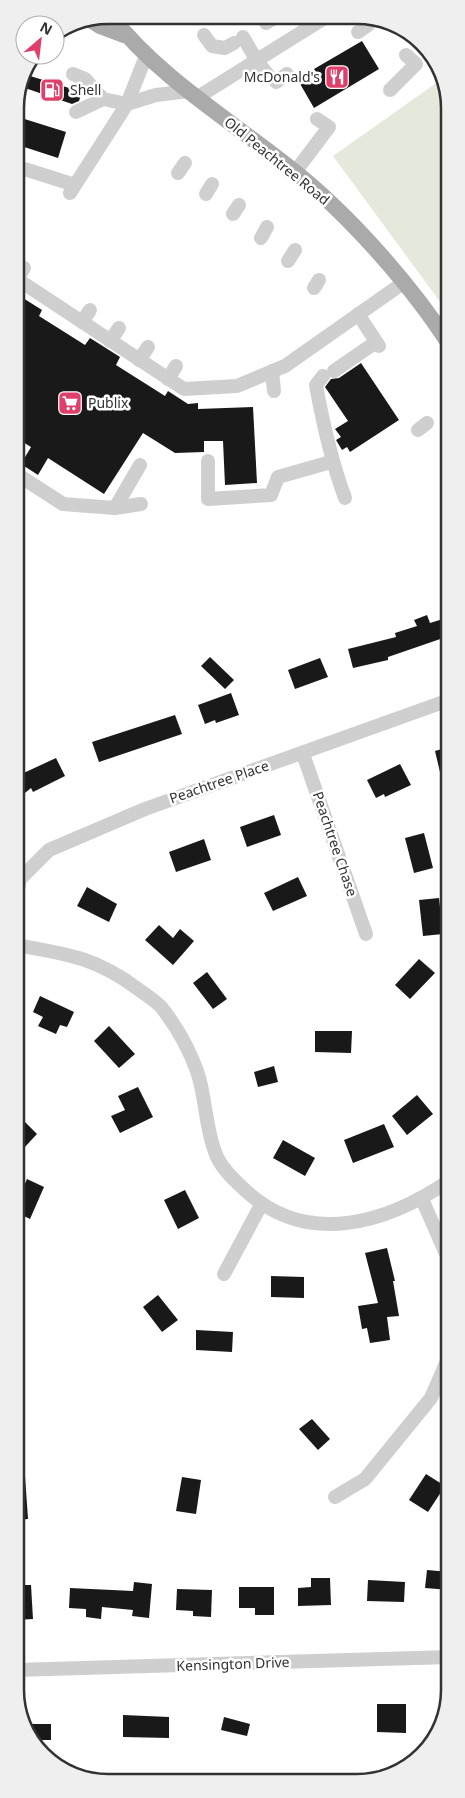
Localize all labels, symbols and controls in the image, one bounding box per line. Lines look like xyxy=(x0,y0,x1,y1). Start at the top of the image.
north arrow xyxy=(15,15,65,65)
text: N xyxy=(37,17,56,39)
restaurant icon: McDonald's xyxy=(324,64,350,90)
place label: McDonald's xyxy=(244,67,320,86)
fuel station icon: Shell xyxy=(39,77,65,103)
place label: Shell xyxy=(70,80,101,99)
street label: Old Peachtree Road xyxy=(221,112,334,209)
supermarket icon: Publix xyxy=(57,390,83,416)
place label: Publix xyxy=(88,393,129,412)
street label: Peachtree Place xyxy=(167,756,271,807)
street label: Peachtree Chase xyxy=(309,789,362,899)
street label: Kensington Drive xyxy=(176,1652,290,1675)

